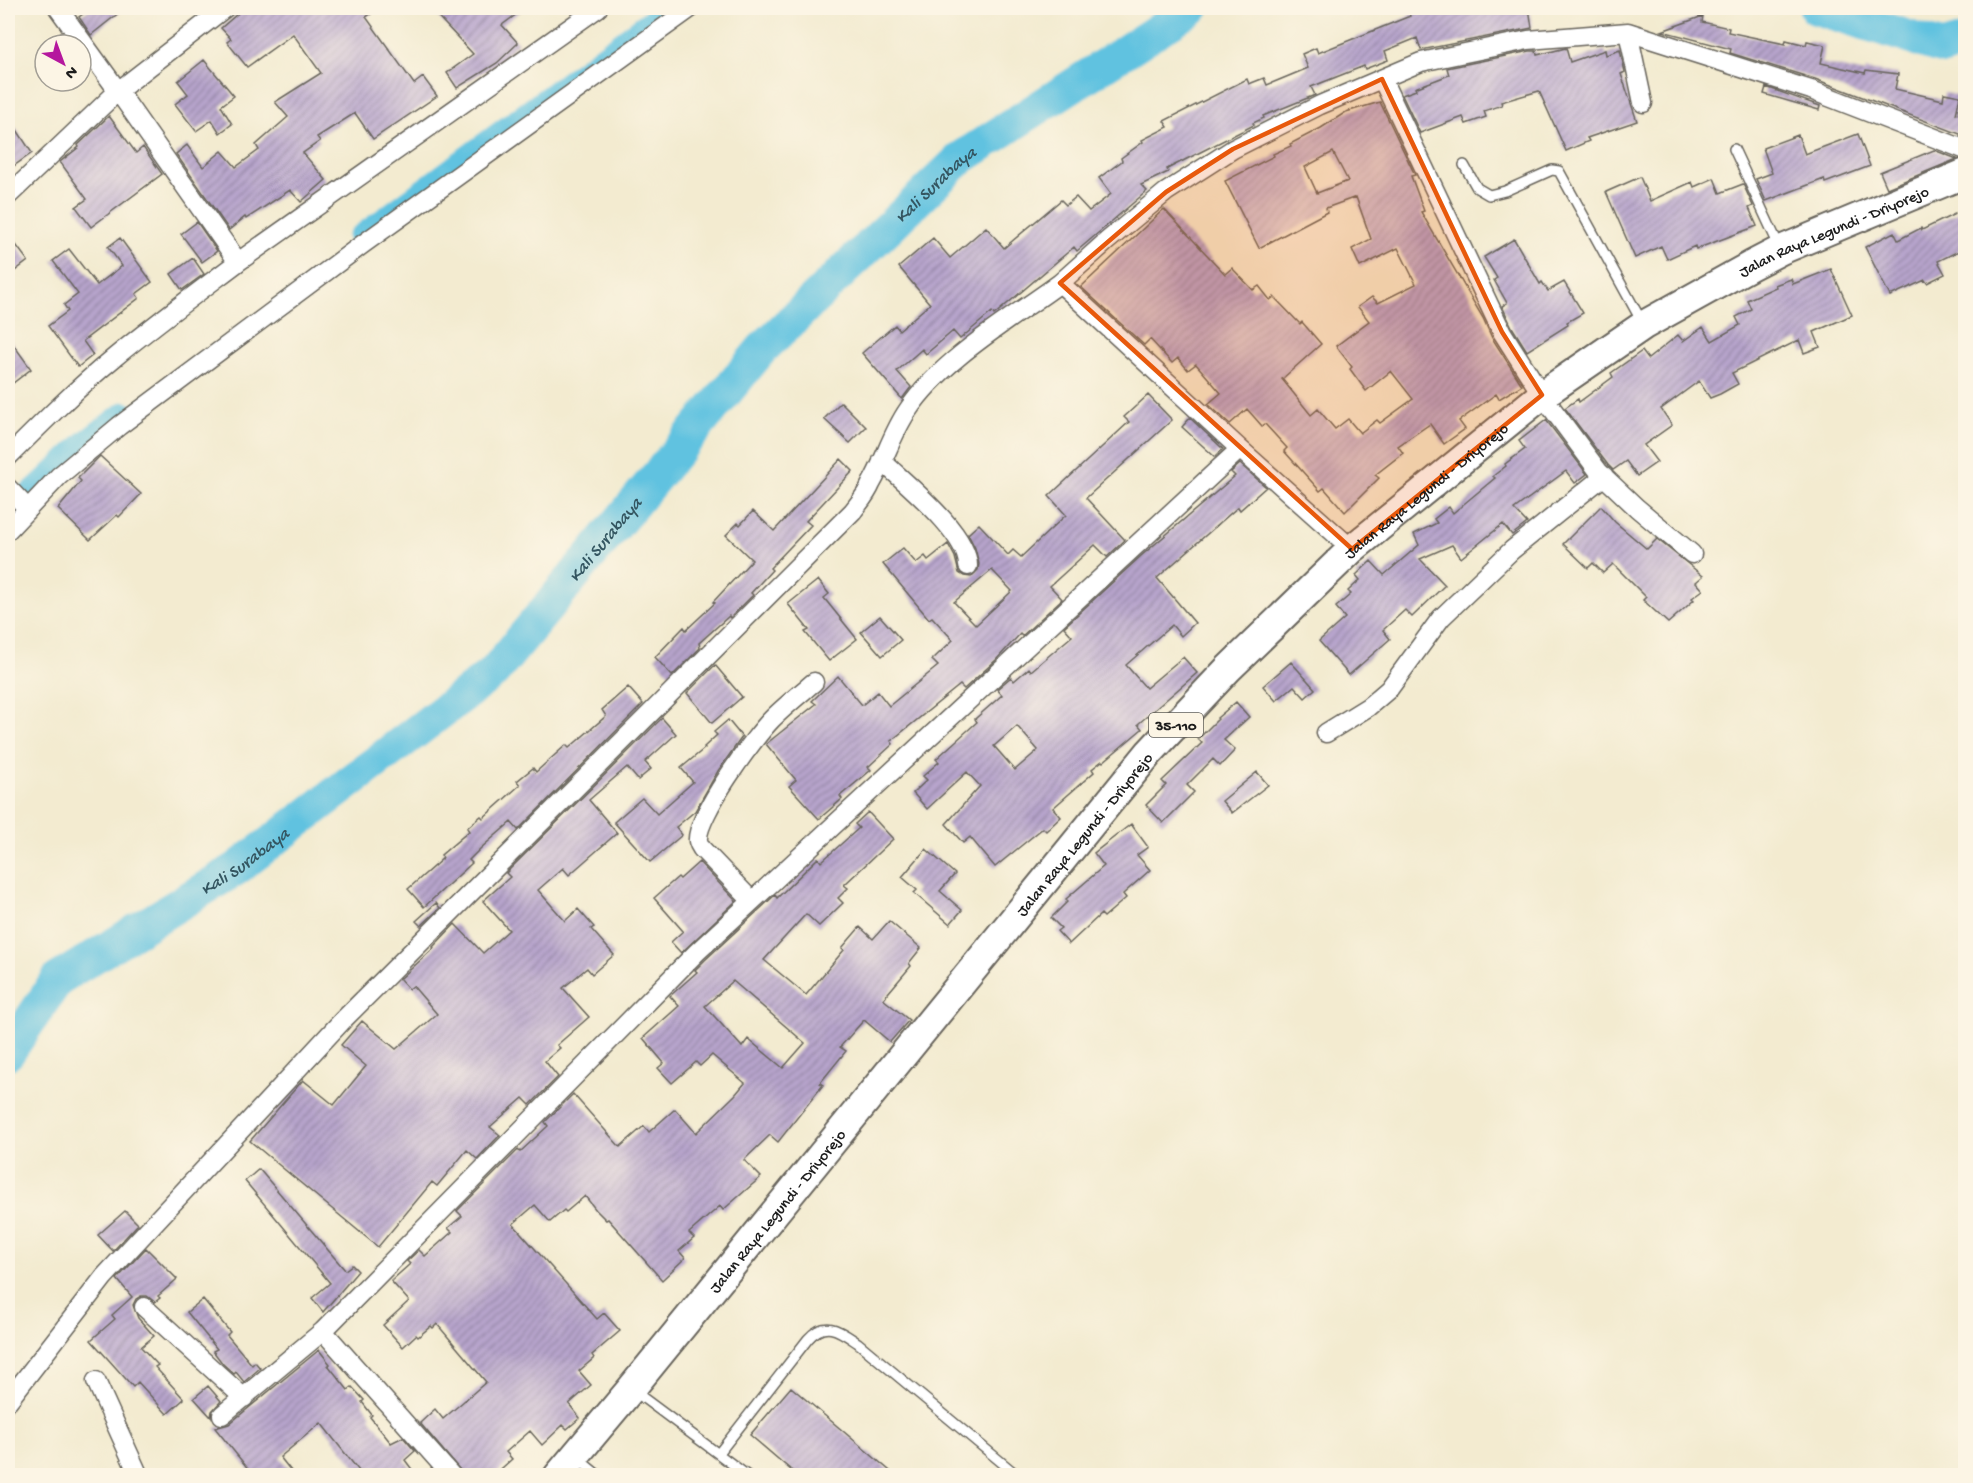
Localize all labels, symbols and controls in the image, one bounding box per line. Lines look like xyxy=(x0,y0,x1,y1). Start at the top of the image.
north arrow xyxy=(33,33,93,93)
text: N xyxy=(60,61,81,83)
water label: Kali Surabaya xyxy=(892,143,982,229)
street label: Jalan Raya Legundi - Driyorejo xyxy=(1737,184,1932,283)
street label: Jalan Raya Legundi - Driyorejo xyxy=(1342,420,1513,564)
water label: Kali Surabaya xyxy=(565,493,648,587)
road number: 35-110 xyxy=(1149,713,1203,737)
street label: Jalan Raya Legundi - Driyorejo xyxy=(1014,750,1158,921)
water label: Kali Surabaya xyxy=(197,824,295,901)
street label: Jalan Raya Legundi - Driyorejo xyxy=(707,1127,852,1298)

